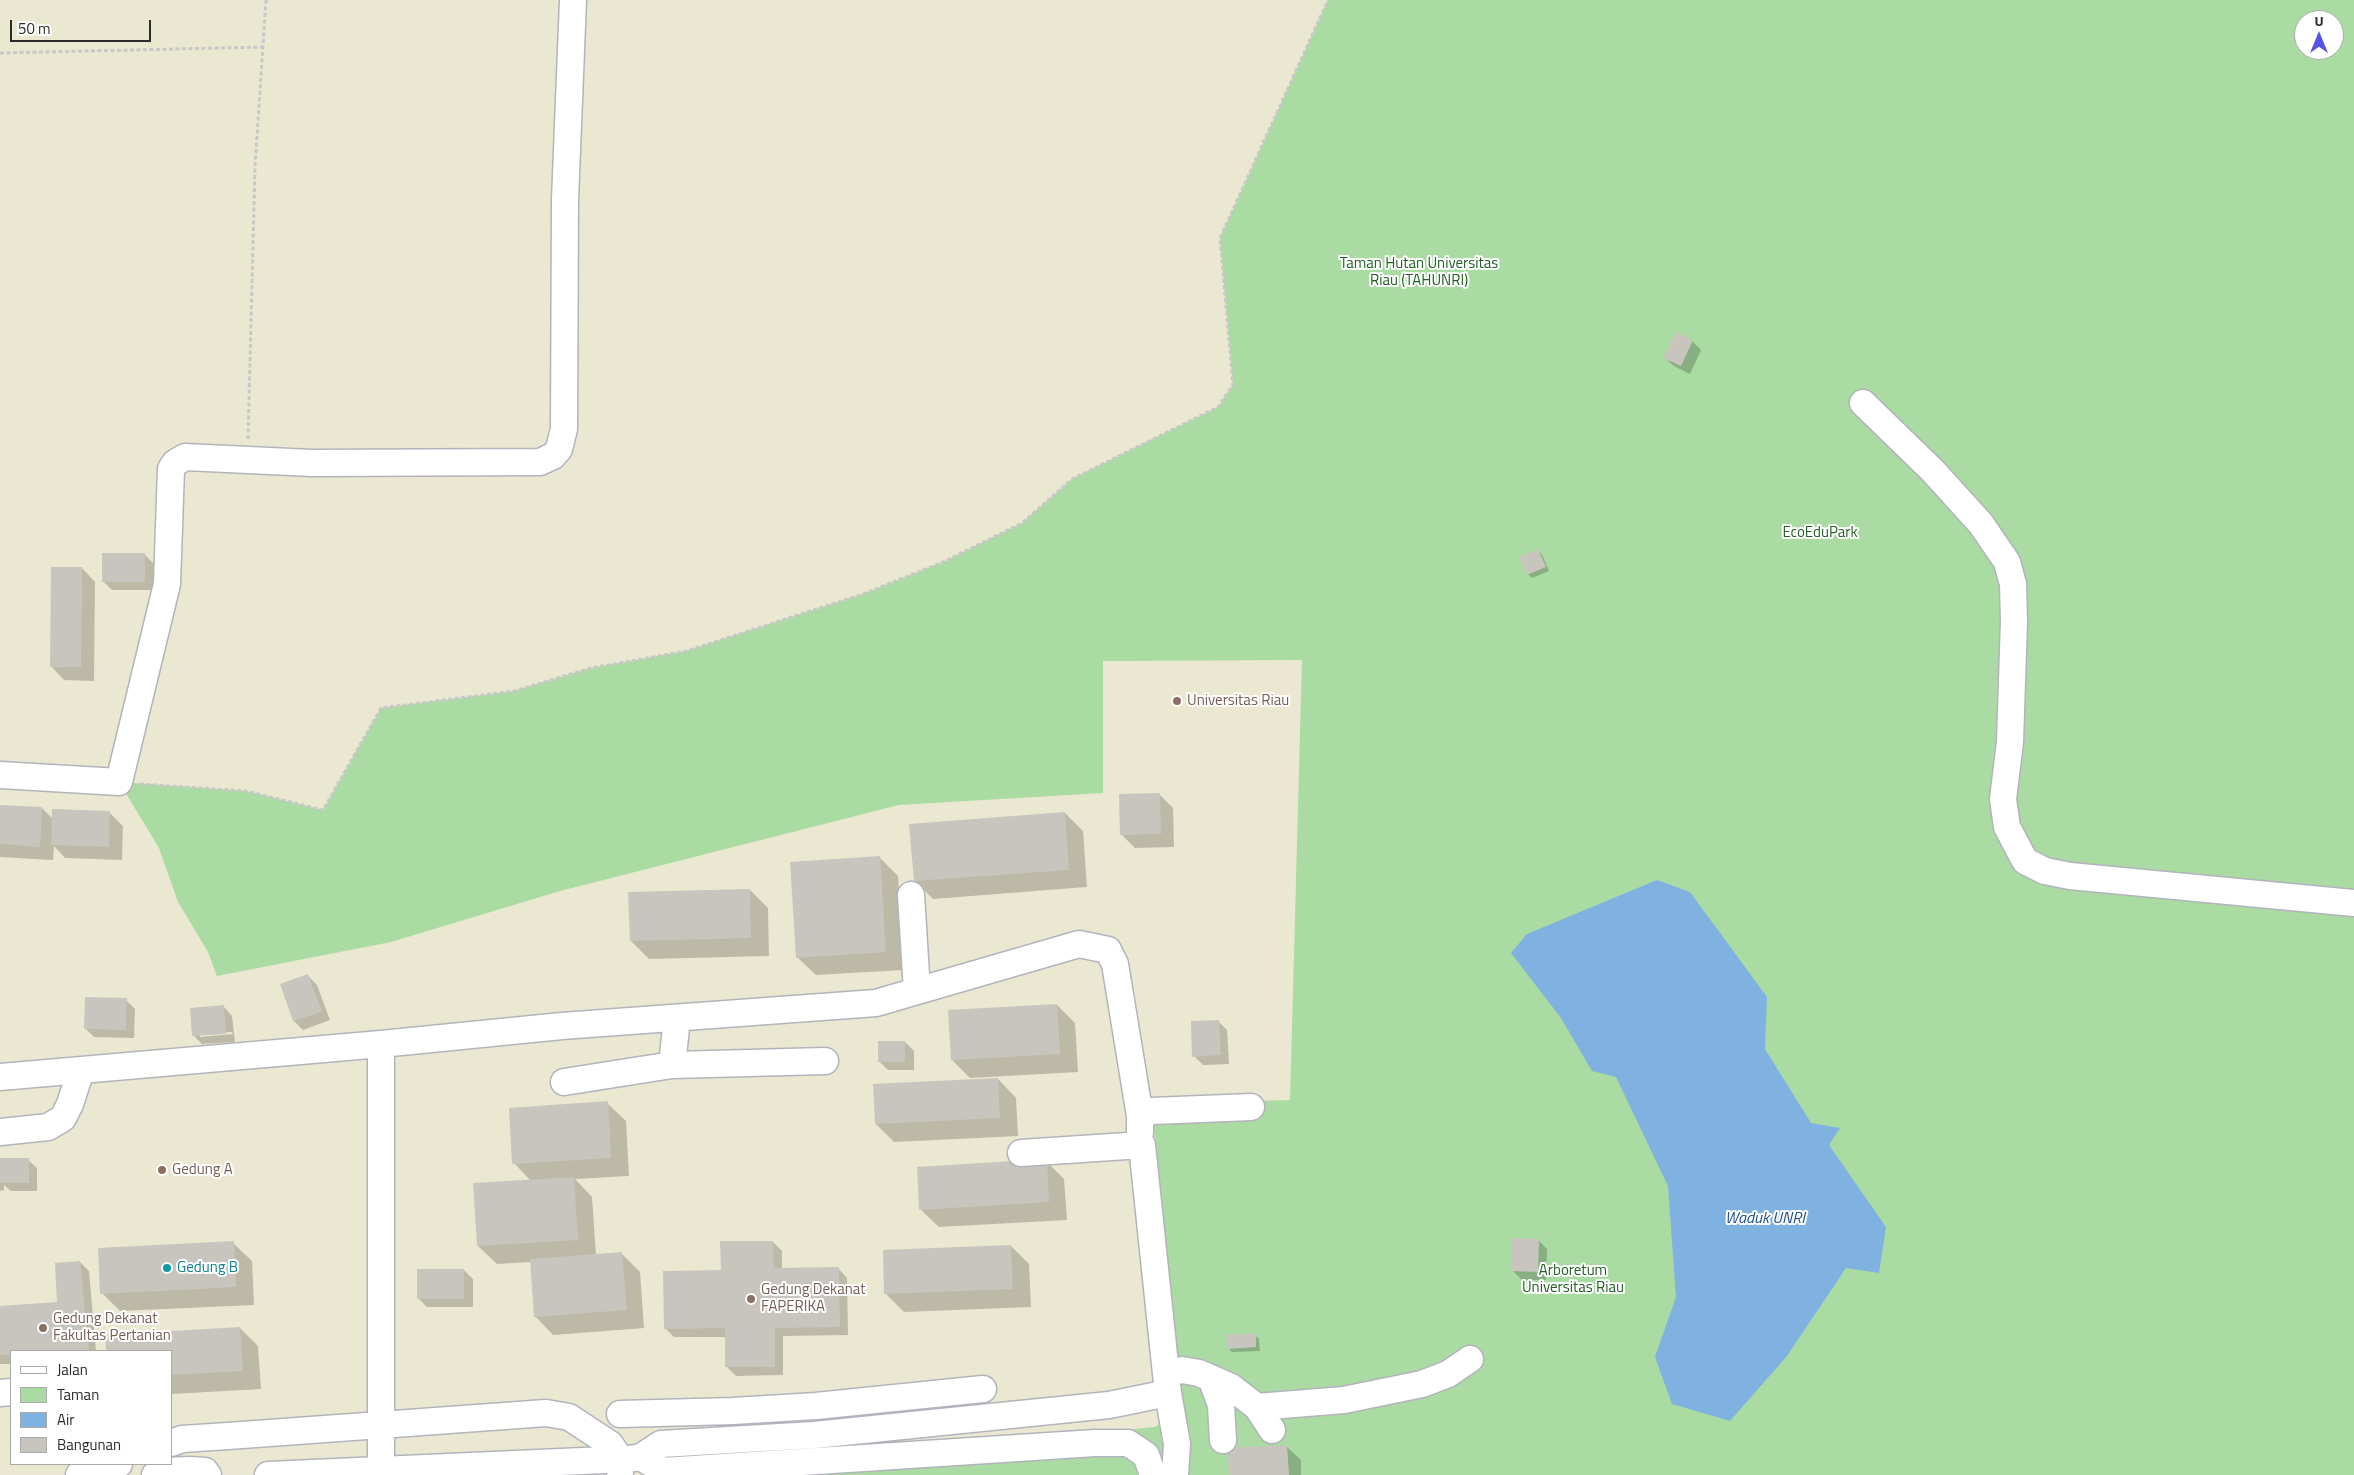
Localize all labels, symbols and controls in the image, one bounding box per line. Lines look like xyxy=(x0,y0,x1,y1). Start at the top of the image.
scale bar xyxy=(12,10,154,42)
north arrow xyxy=(2294,10,2344,60)
text: U xyxy=(2314,10,2324,31)
text: 50 m xyxy=(18,17,51,40)
park label: Taman Hutan Universitas Riau (TAHUNRI) xyxy=(1340,255,1498,290)
park label: EcoEduPark xyxy=(1782,524,1858,542)
place label: Universitas Riau xyxy=(1187,692,1289,710)
marker: Universitas Riau xyxy=(1171,695,1183,707)
place label: Gedung A xyxy=(172,1161,233,1179)
marker: Gedung A xyxy=(156,1164,168,1176)
water label: Waduk UNRI xyxy=(1725,1209,1805,1229)
place label: Gedung B xyxy=(177,1259,238,1277)
marker: Gedung B xyxy=(161,1262,173,1274)
park label: Arboretum Universitas Riau xyxy=(1522,1262,1624,1297)
place label: Gedung Dekanat FAPERIKA xyxy=(761,1281,866,1316)
marker: Gedung Dekanat FAPERIKA xyxy=(745,1293,757,1305)
place label: Gedung Dekanat Fakultas Pertanian xyxy=(53,1310,171,1345)
marker: Gedung Dekanat Fakultas Pertanian xyxy=(37,1322,49,1334)
legend xyxy=(10,1350,172,1465)
text: Jalan xyxy=(57,1358,88,1381)
text: Taman xyxy=(57,1383,99,1406)
text: Air xyxy=(57,1408,74,1431)
text: Bangunan xyxy=(57,1433,121,1456)

